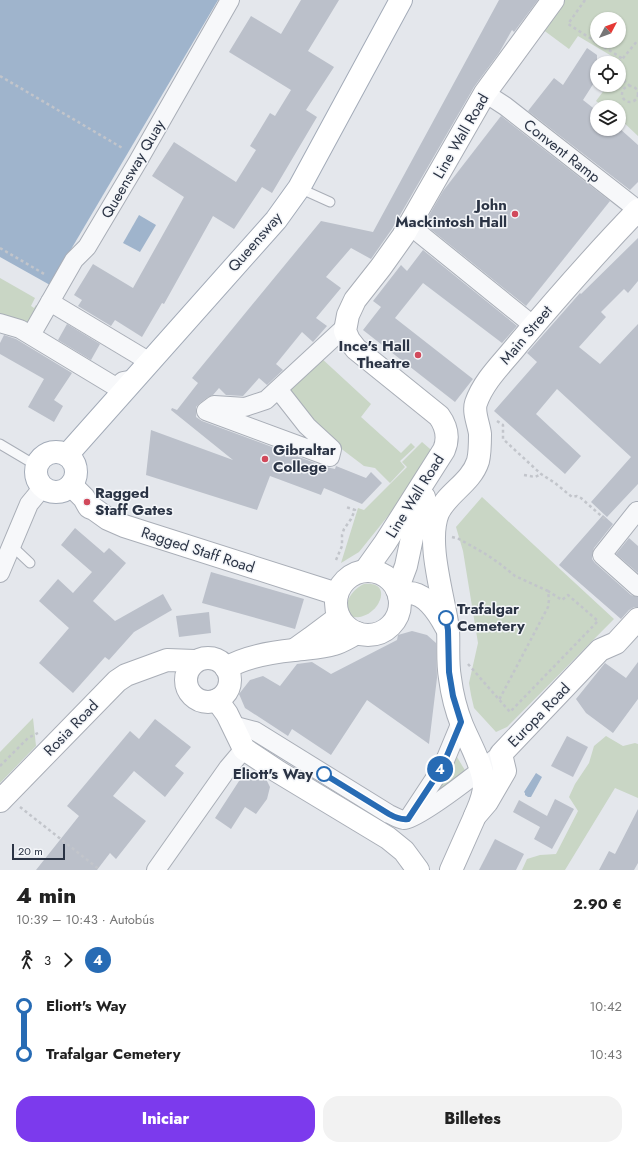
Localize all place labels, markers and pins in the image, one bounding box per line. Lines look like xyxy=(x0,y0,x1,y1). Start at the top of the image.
place label: John Mackintosh Hall xyxy=(395,194,507,233)
marker: John Mackintosh Hall xyxy=(510,209,520,219)
place label: Ince's Hall Theatre xyxy=(339,335,410,374)
marker: Ince's Hall Theatre xyxy=(413,350,423,360)
place label: Gibraltar College xyxy=(273,439,337,478)
marker: Gibraltar College xyxy=(260,454,270,464)
place label: Ragged Staff Gates xyxy=(95,482,173,521)
marker: Ragged Staff Gates xyxy=(82,497,92,507)
place label: Trafalgar Cemetery xyxy=(457,598,525,637)
marker: Trafalgar Cemetery xyxy=(438,610,454,626)
place label: Eliott's Way xyxy=(233,763,313,785)
marker: Eliott's Way xyxy=(316,766,332,782)

